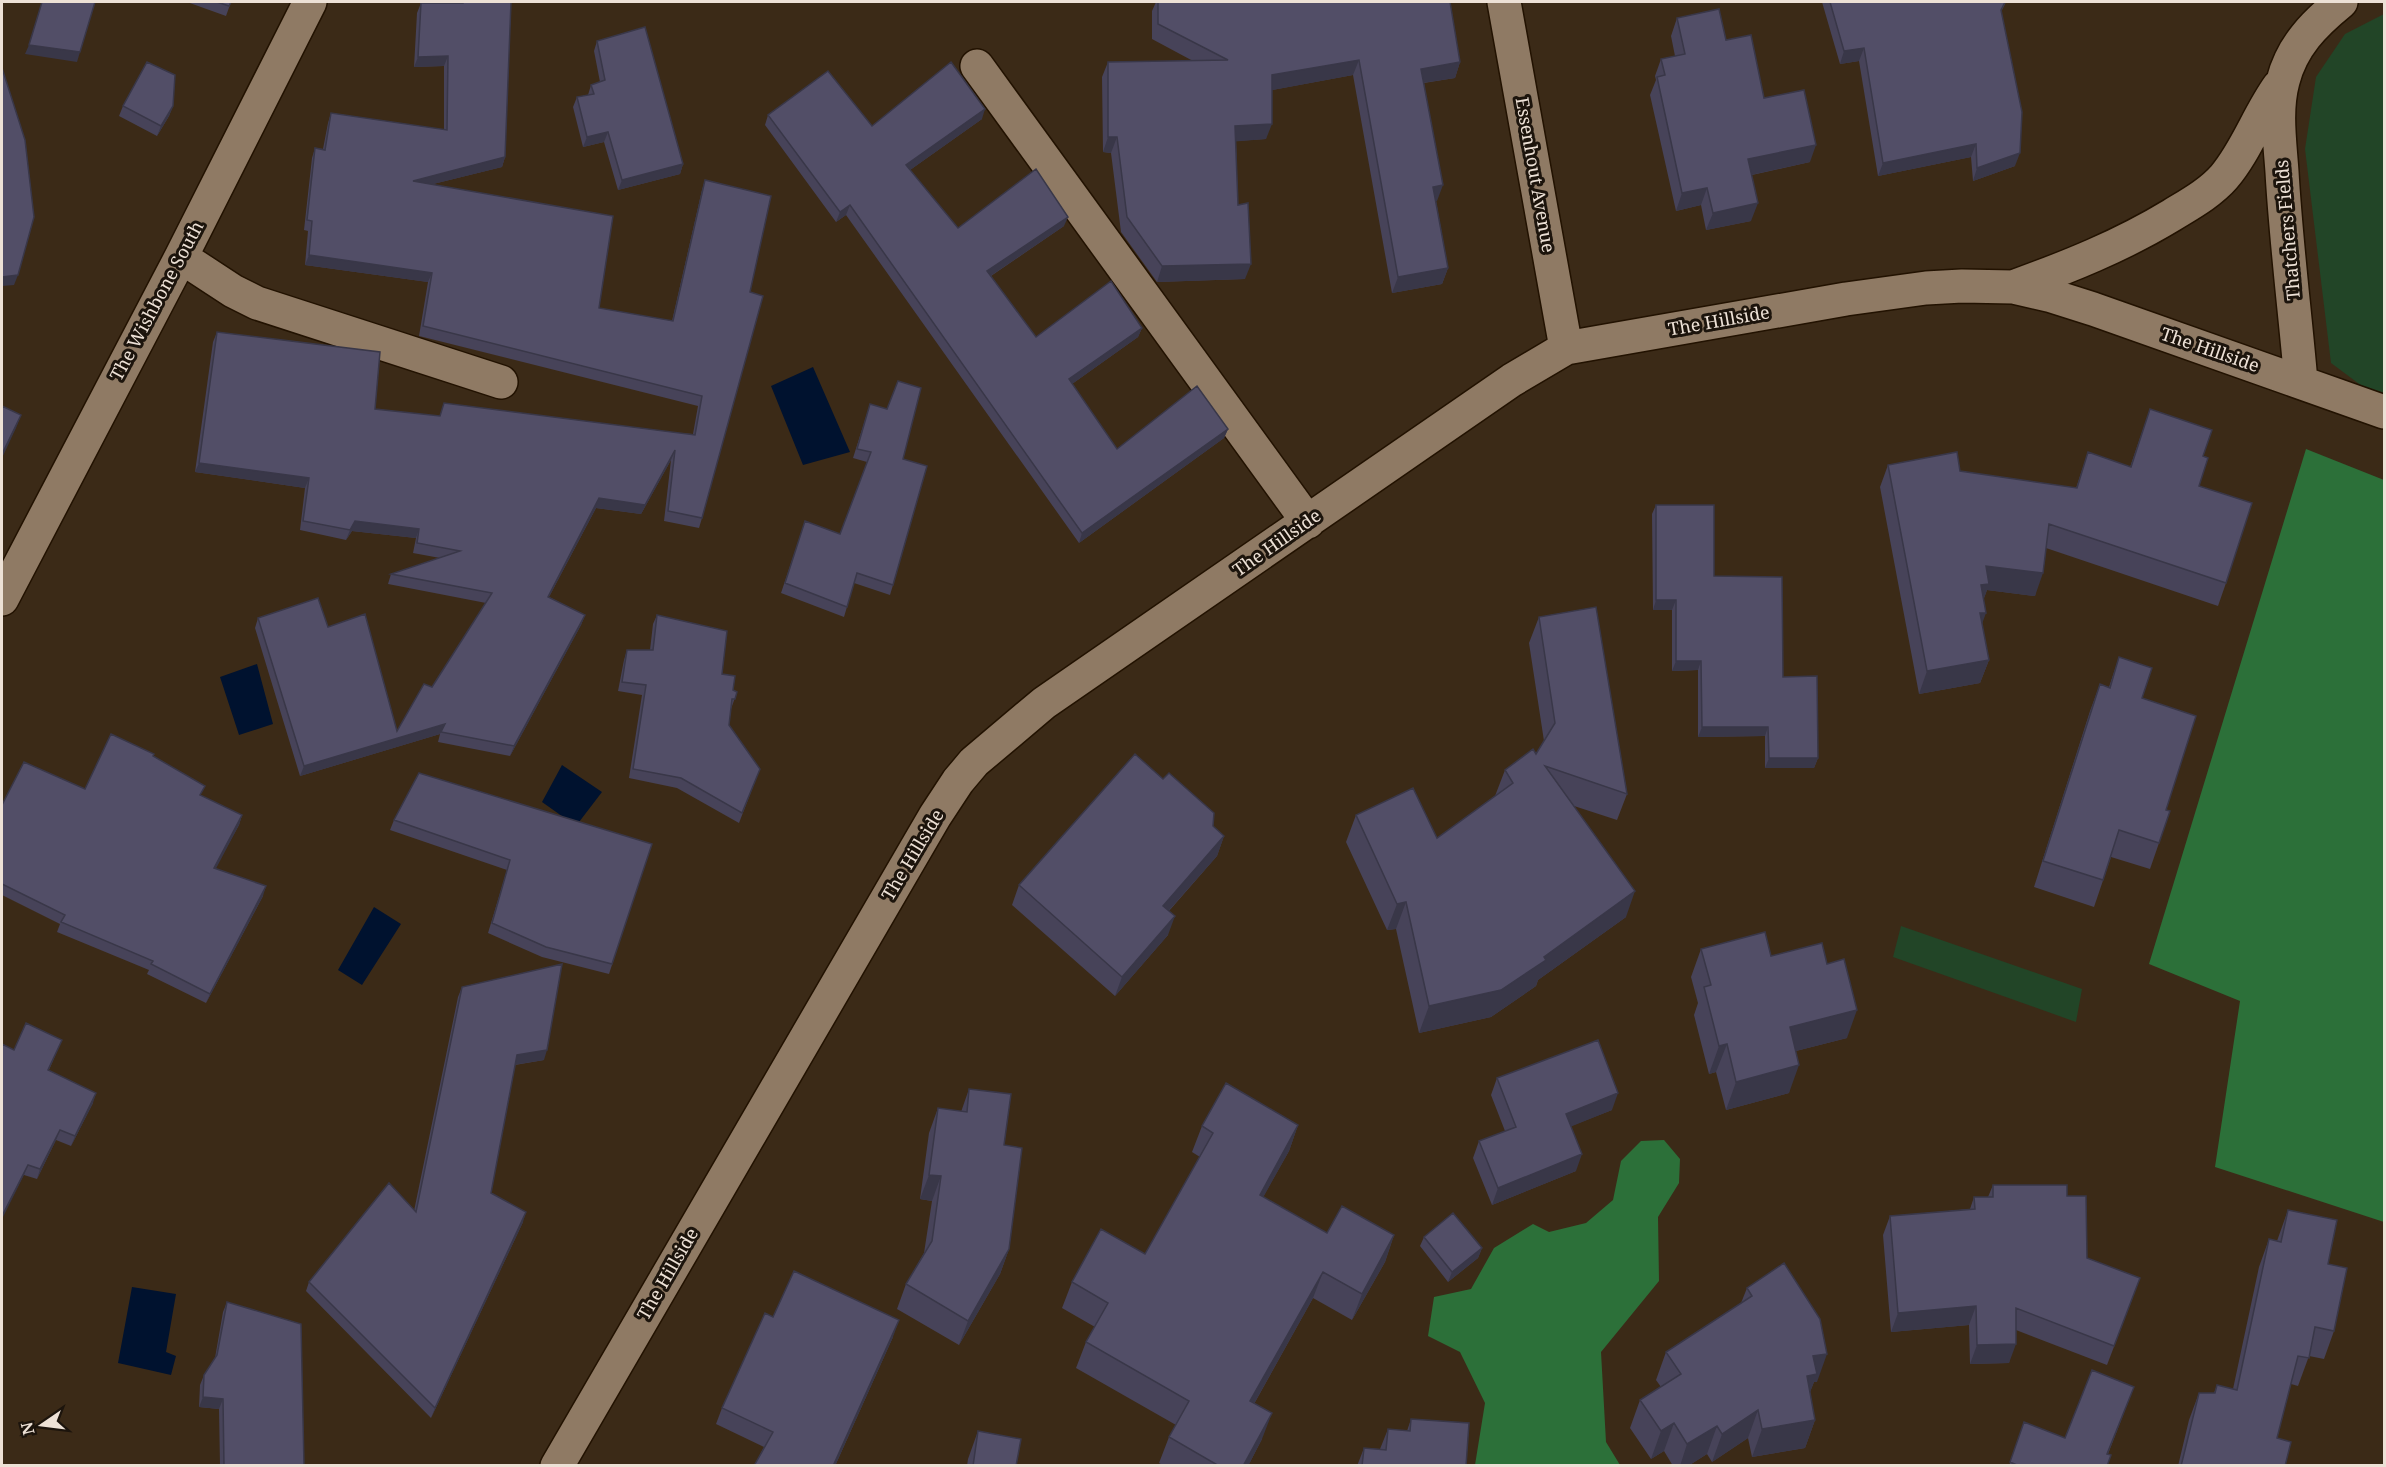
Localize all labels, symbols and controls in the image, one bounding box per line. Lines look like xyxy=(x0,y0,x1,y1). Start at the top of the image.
street label: Essenhout Avenue xyxy=(1511,95,1561,254)
street label: Thatchers Fields xyxy=(2269,159,2305,301)
street label: The Wishbone South xyxy=(104,216,208,385)
street label: The Hillside xyxy=(1666,299,1771,341)
street label: The Hillside xyxy=(2158,321,2263,377)
street label: The Hillside xyxy=(1228,503,1325,581)
street label: The Hillside xyxy=(875,804,949,905)
street label: The Hillside xyxy=(631,1223,703,1324)
north arrow xyxy=(12,1395,72,1455)
text: N xyxy=(15,1419,40,1437)

